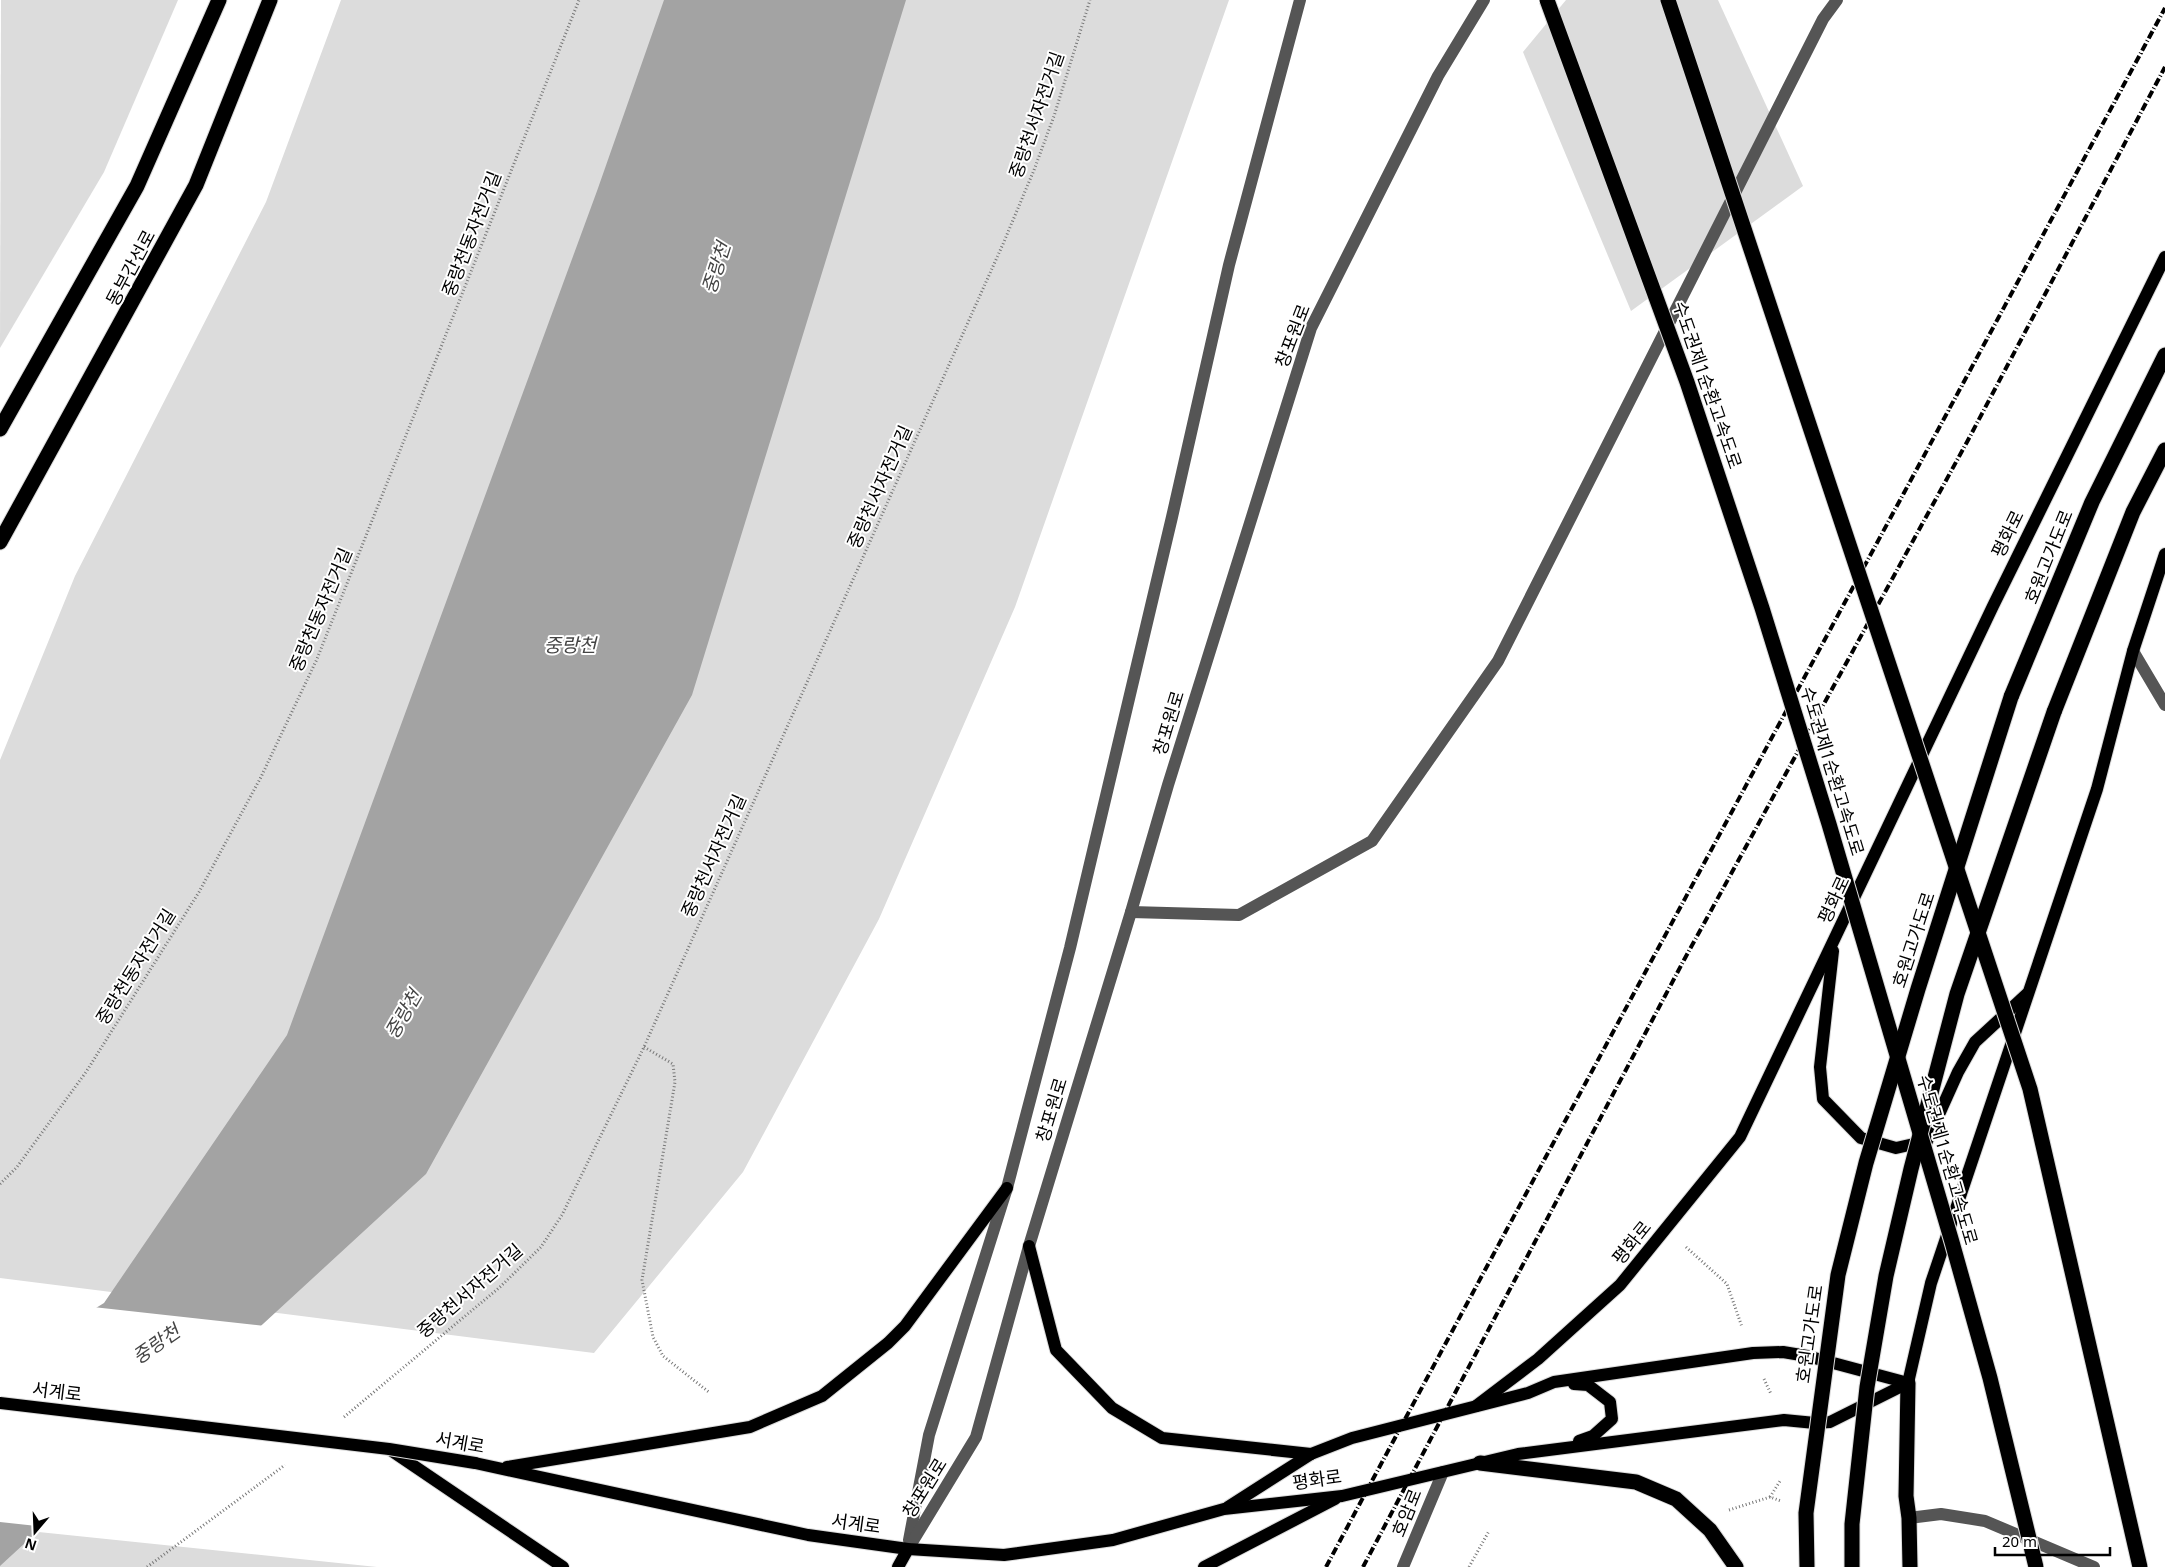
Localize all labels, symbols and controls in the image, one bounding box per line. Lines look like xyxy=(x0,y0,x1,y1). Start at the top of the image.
street label: 중랑천서자전거길 xyxy=(1003,48,1069,181)
street label: 중랑천동자전거길 xyxy=(436,167,506,300)
street label: 동부간선로 xyxy=(100,225,160,310)
water label: 중랑천 xyxy=(696,238,737,297)
street label: 수도권제1순환고속도로 xyxy=(1668,298,1748,472)
street label: 창포원로 xyxy=(1269,300,1315,371)
street label: 중랑천서자전거길 xyxy=(841,421,917,552)
street label: 평화로 xyxy=(1985,506,2029,561)
street label: 호원고가도로 xyxy=(2018,506,2078,607)
street label: 중랑천동자전거길 xyxy=(283,544,357,675)
water label: 중랑천 xyxy=(544,632,598,658)
street label: 수도권제1순환고속도로 xyxy=(1796,683,1870,858)
street label: 창포원로 xyxy=(1147,688,1189,758)
street label: 중랑천서자전거길 xyxy=(675,790,751,921)
street label: 평화로 xyxy=(1812,872,1854,927)
street label: 호원고가도로 xyxy=(1886,889,1940,991)
street label: 중랑천동자전거길 xyxy=(90,904,180,1029)
water label: 중랑천 xyxy=(379,983,428,1043)
street label: 수도권제1순환고속도로 xyxy=(1912,1072,1984,1248)
street label: 창포원로 xyxy=(1030,1075,1072,1145)
street label: 평화로 xyxy=(1606,1216,1656,1269)
street label: 중랑천서자전거길 xyxy=(411,1238,527,1343)
street label: 호원고가도로 xyxy=(1790,1283,1828,1385)
water label: 중랑천 xyxy=(127,1317,186,1370)
street label: 서계로 xyxy=(31,1376,83,1406)
street label: 서계로 xyxy=(434,1426,487,1458)
street label: 창포원로 xyxy=(896,1453,952,1522)
street label: 평화로 xyxy=(1291,1464,1343,1494)
street label: 호암로 xyxy=(1386,1485,1427,1540)
north arrow xyxy=(10,1507,60,1557)
street label: 서계로 xyxy=(830,1508,882,1538)
scale bar xyxy=(1995,1524,2110,1556)
text: 20 m xyxy=(2002,1531,2037,1551)
text: N xyxy=(22,1534,39,1556)

